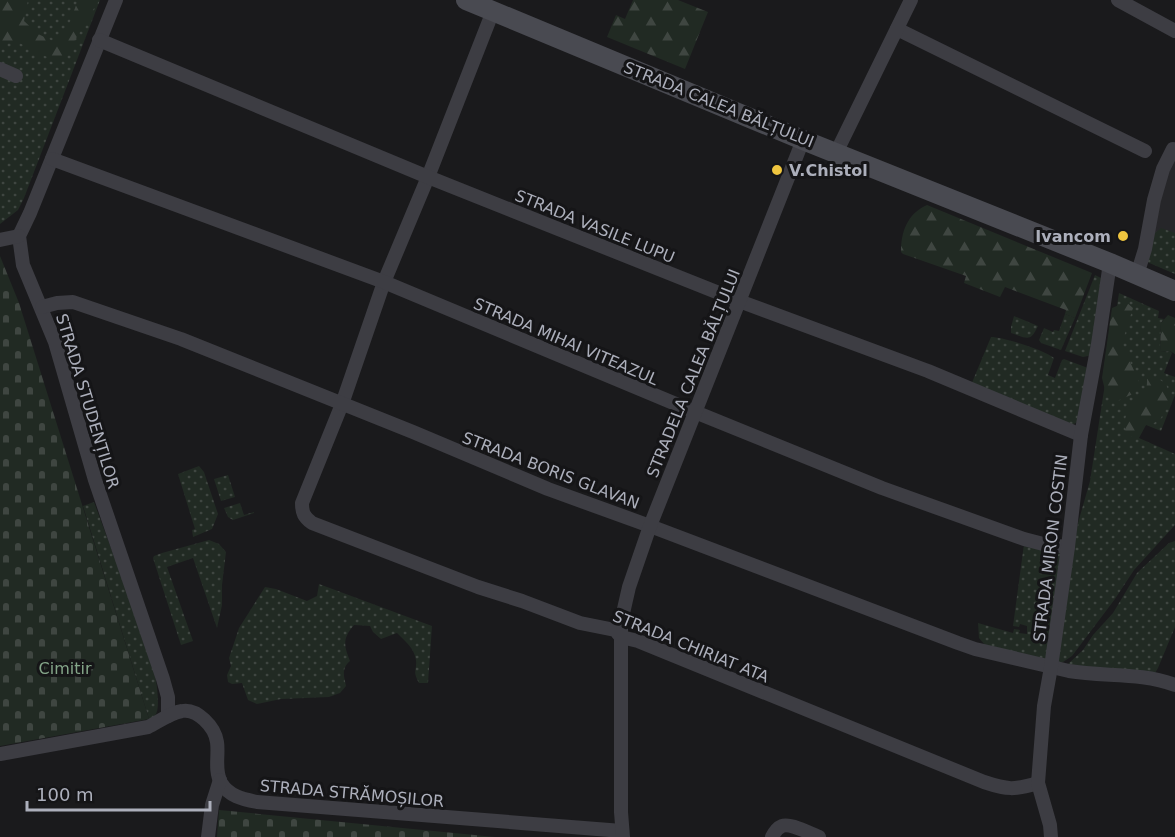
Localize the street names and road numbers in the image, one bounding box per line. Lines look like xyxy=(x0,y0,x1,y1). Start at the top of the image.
street label: STRADA CALEA BĂLȚULUI xyxy=(621,58,817,151)
street label: STRADA VASILE LUPU xyxy=(512,186,677,267)
street label: STRADELA CALEA BĂLȚULUI xyxy=(643,266,744,480)
street label: STRADA MIHAI VITEAZUL xyxy=(471,294,661,389)
street label: STRADA STUDENȚILOR xyxy=(52,311,123,491)
street label: STRADA BORIS GLAVAN xyxy=(460,428,642,513)
street label: STRADA MIRON COSTIN xyxy=(1030,453,1071,643)
street label: STRADA CHIRIAT ATA xyxy=(610,606,772,687)
street label: STRADA STRĂMOȘILOR xyxy=(259,776,445,811)

